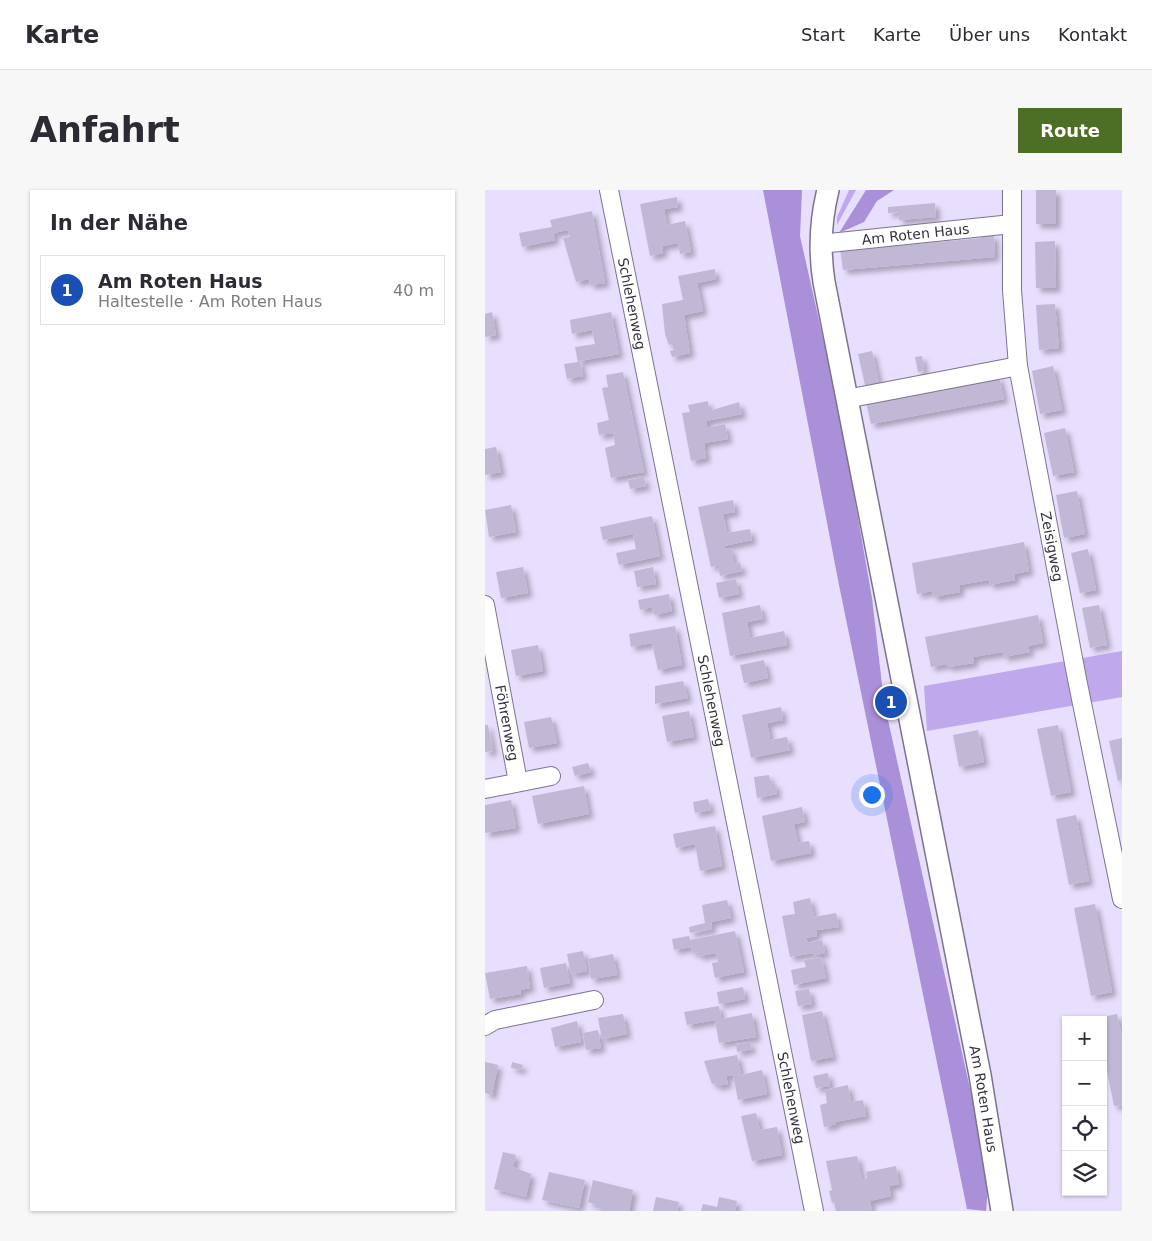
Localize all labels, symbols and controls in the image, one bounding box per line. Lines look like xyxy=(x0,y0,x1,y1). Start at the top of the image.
text: Karte xyxy=(25,21,99,49)
text: Start xyxy=(801,24,845,45)
text: Karte xyxy=(873,24,921,45)
text: Über uns xyxy=(949,24,1030,45)
text: Kontakt xyxy=(1058,24,1127,45)
button: Route xyxy=(1018,108,1122,153)
text: Anfahrt xyxy=(30,110,180,150)
text: In der Nähe xyxy=(50,211,188,235)
street label: Am Roten Haus xyxy=(861,220,970,248)
street label: Schlehenweg xyxy=(615,256,649,351)
text: Am Roten Haus xyxy=(98,270,262,292)
text: 1 xyxy=(61,281,73,300)
text: 40 m xyxy=(393,281,434,300)
text: Haltestelle · Am Roten Haus xyxy=(98,292,322,311)
street label: Zeisigweg xyxy=(1038,510,1066,583)
street label: Schlehenweg xyxy=(695,653,729,748)
pin: 1 xyxy=(875,683,907,721)
street label: Föhrenweg xyxy=(492,684,522,762)
your location xyxy=(859,782,885,808)
map controls xyxy=(1062,1016,1107,1196)
button: + xyxy=(1062,1016,1107,1061)
street label: Am Roten Haus xyxy=(966,1044,1000,1153)
street label: Schlehenweg xyxy=(774,1051,808,1145)
button: − xyxy=(1062,1061,1107,1106)
button: locate xyxy=(1062,1106,1107,1151)
button: layers xyxy=(1062,1151,1107,1196)

